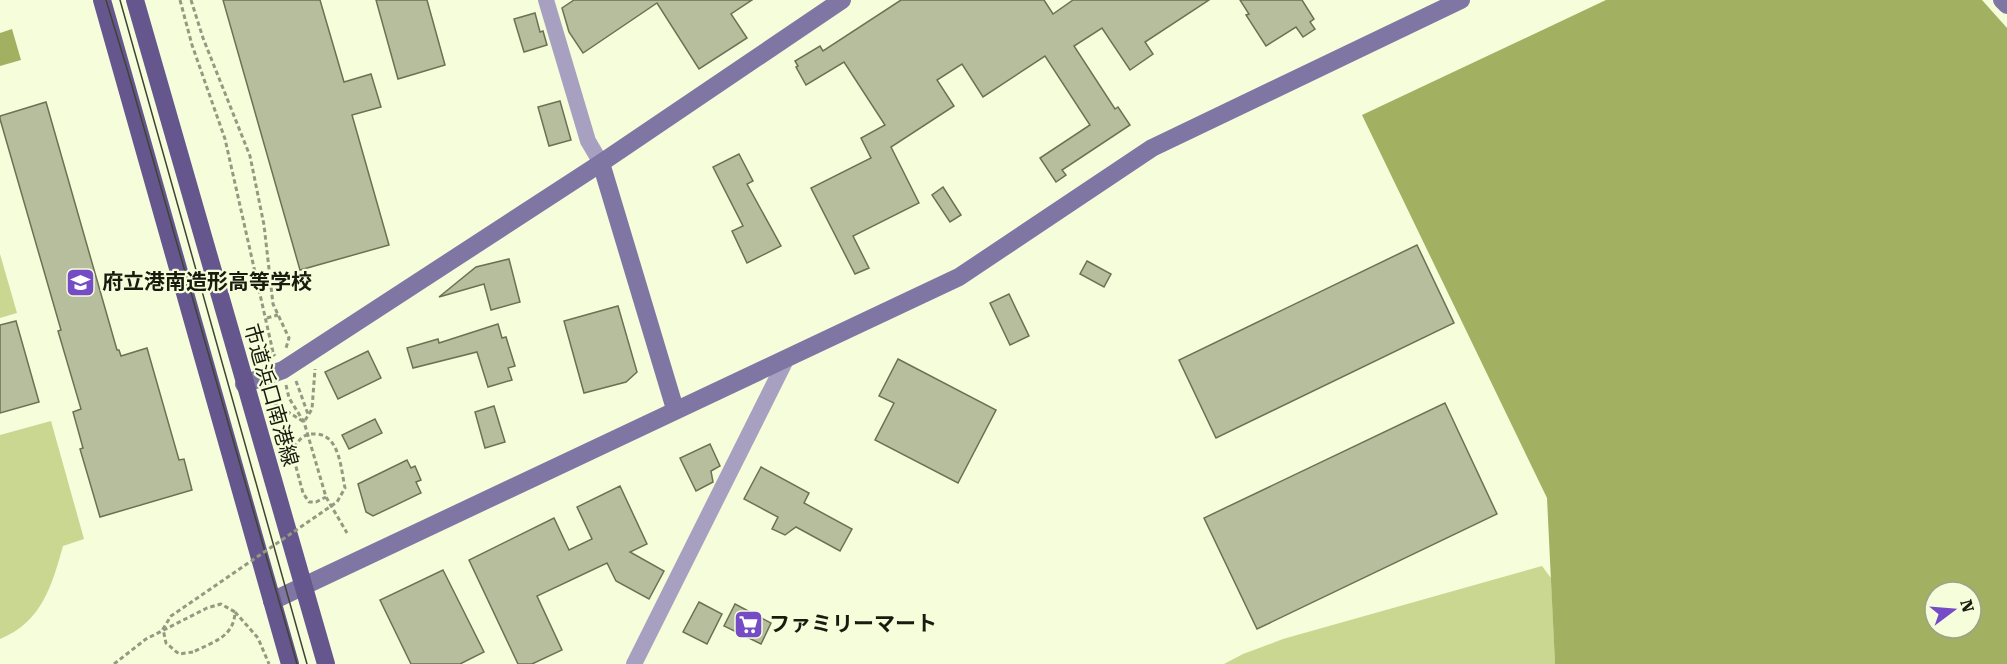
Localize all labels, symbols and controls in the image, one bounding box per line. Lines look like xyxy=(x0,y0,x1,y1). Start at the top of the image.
school or university icon: 府立港南造形高等学校 xyxy=(65,266,97,298)
place label: 府立港南造形高等学校 xyxy=(102,270,312,294)
street label: 市道浜口南港線 xyxy=(239,321,303,469)
north arrow xyxy=(1923,580,1983,640)
text: N xyxy=(1956,597,1978,615)
supermarket icon: ファミリーマート xyxy=(732,608,764,640)
place label: ファミリーマート xyxy=(769,612,937,636)

